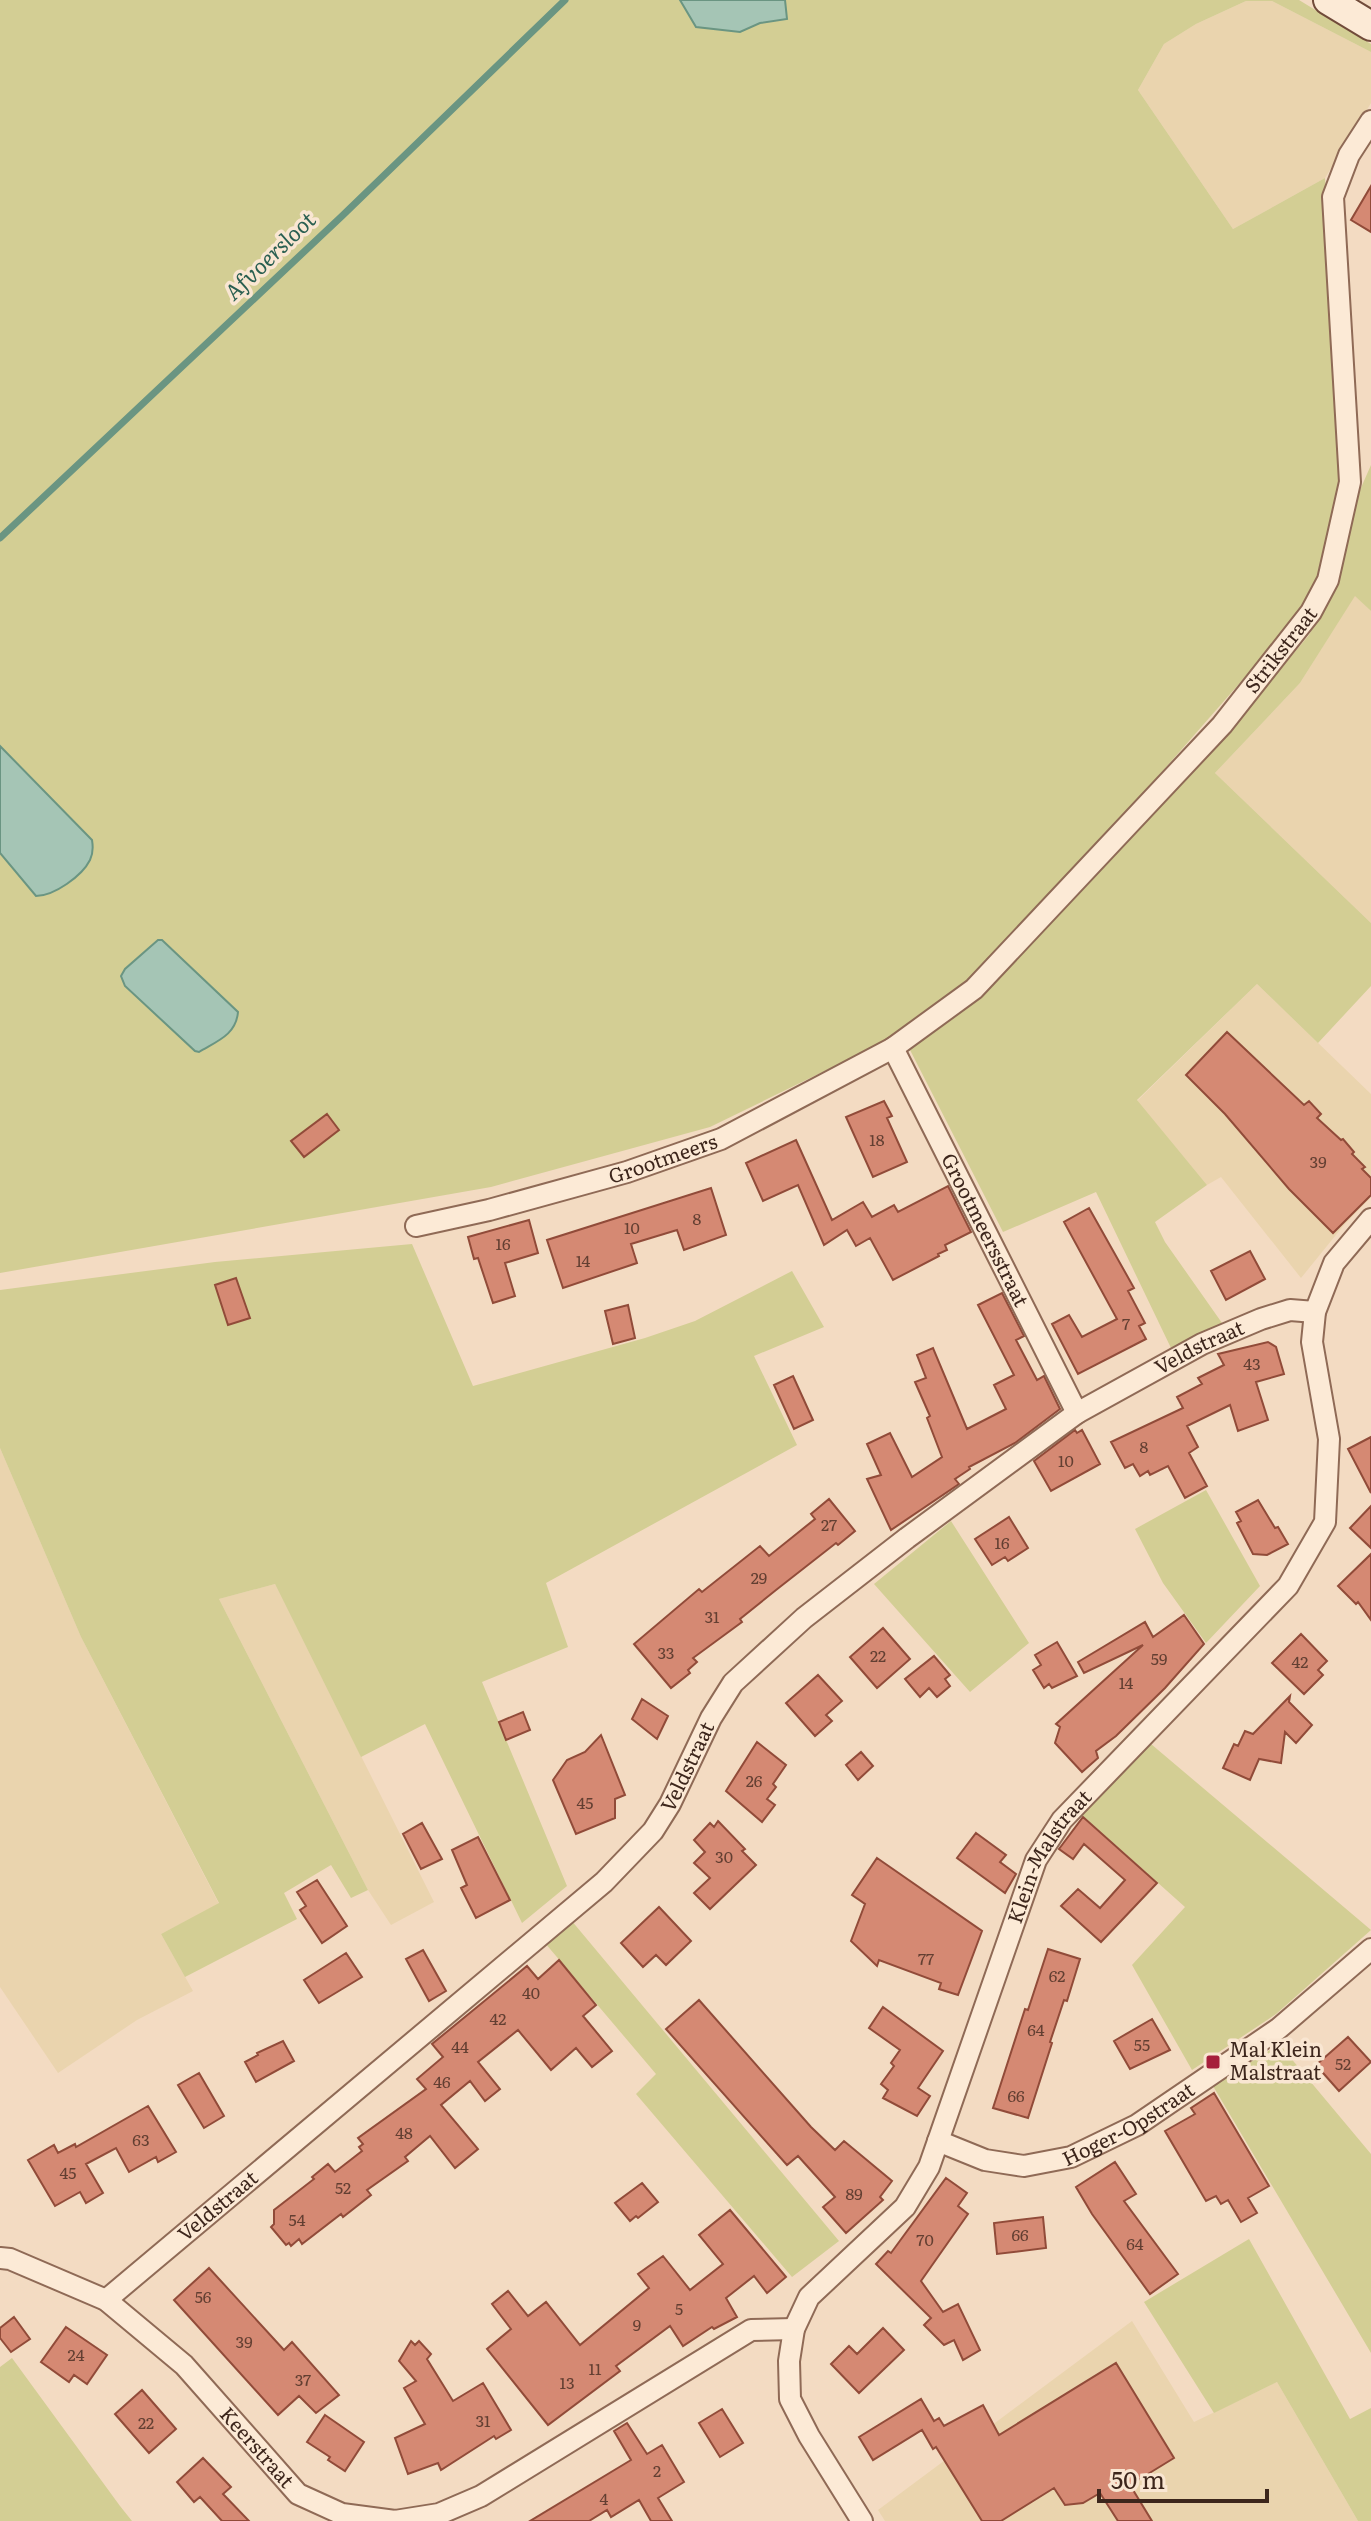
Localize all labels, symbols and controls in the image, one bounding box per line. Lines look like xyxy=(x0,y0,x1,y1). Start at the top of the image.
water label: Afvoersloot xyxy=(216,203,322,307)
street label: Strikstraat xyxy=(1236,599,1323,698)
street label: Grootmeers xyxy=(605,1125,721,1189)
house number: 18 xyxy=(869,1127,885,1151)
street label: Grootmeersstraat xyxy=(935,1147,1038,1311)
house number: 39 xyxy=(1309,1149,1327,1173)
house number: 8 xyxy=(693,1206,702,1230)
house number: 10 xyxy=(624,1215,640,1239)
house number: 16 xyxy=(495,1231,511,1255)
house number: 14 xyxy=(576,1248,591,1272)
house number: 7 xyxy=(1122,1311,1130,1335)
street label: Veldstraat xyxy=(1148,1311,1248,1381)
house number: 43 xyxy=(1243,1351,1261,1375)
house number: 8 xyxy=(1140,1434,1149,1458)
house number: 10 xyxy=(1058,1448,1074,1472)
house number: 27 xyxy=(821,1512,837,1536)
house number: 16 xyxy=(994,1530,1010,1554)
house number: 29 xyxy=(751,1565,767,1589)
house number: 31 xyxy=(704,1604,720,1628)
house number: 33 xyxy=(658,1640,674,1664)
house number: 22 xyxy=(870,1643,886,1667)
house number: 59 xyxy=(1151,1646,1167,1670)
house number: 42 xyxy=(1292,1649,1308,1673)
house number: 14 xyxy=(1119,1670,1134,1694)
street label: Veldstraat xyxy=(652,1716,720,1817)
house number: 26 xyxy=(746,1768,763,1792)
street label: Klein-Malstraat xyxy=(998,1782,1097,1927)
house number: 45 xyxy=(577,1790,593,1814)
house number: 30 xyxy=(715,1844,733,1868)
house number: 77 xyxy=(918,1946,934,1970)
house number: 62 xyxy=(1049,1963,1065,1987)
house number: 40 xyxy=(522,1980,540,2004)
house number: 42 xyxy=(490,2006,506,2030)
house number: 64 xyxy=(1027,2017,1045,2041)
house number: 55 xyxy=(1134,2032,1150,2056)
place label: Mal Klein Malstraat xyxy=(1229,2033,1322,2086)
house number: 44 xyxy=(451,2034,469,2058)
house number: 52 xyxy=(1335,2051,1351,2075)
marker: Mal Klein Malstraat xyxy=(1204,2053,1222,2071)
house number: 46 xyxy=(433,2069,451,2093)
street label: Hoger-Opstraat xyxy=(1056,2073,1199,2172)
house number: 66 xyxy=(1007,2083,1025,2107)
house number: 48 xyxy=(395,2120,413,2144)
house number: 63 xyxy=(132,2127,150,2151)
house number: 45 xyxy=(60,2160,76,2184)
street label: Veldstraat xyxy=(170,2162,263,2247)
house number: 52 xyxy=(335,2175,351,2199)
house number: 89 xyxy=(845,2181,863,2205)
house number: 54 xyxy=(289,2207,306,2231)
house number: 66 xyxy=(1011,2222,1029,2246)
house number: 70 xyxy=(916,2227,934,2251)
house number: 64 xyxy=(1126,2231,1144,2255)
house number: 56 xyxy=(195,2284,212,2308)
house number: 5 xyxy=(675,2296,683,2320)
house number: 9 xyxy=(633,2312,641,2336)
house number: 39 xyxy=(235,2329,253,2353)
house number: 24 xyxy=(68,2342,85,2366)
house number: 11 xyxy=(588,2356,602,2380)
house number: 37 xyxy=(295,2367,311,2391)
house number: 13 xyxy=(559,2370,575,2394)
street label: Keerstraat xyxy=(214,2399,303,2493)
house number: 31 xyxy=(475,2408,491,2432)
house number: 22 xyxy=(138,2410,154,2434)
scale bar xyxy=(1099,2453,1267,2503)
house number: 2 xyxy=(653,2458,661,2482)
text: 50 m xyxy=(1111,2461,1165,2496)
house number: 4 xyxy=(600,2486,609,2510)

